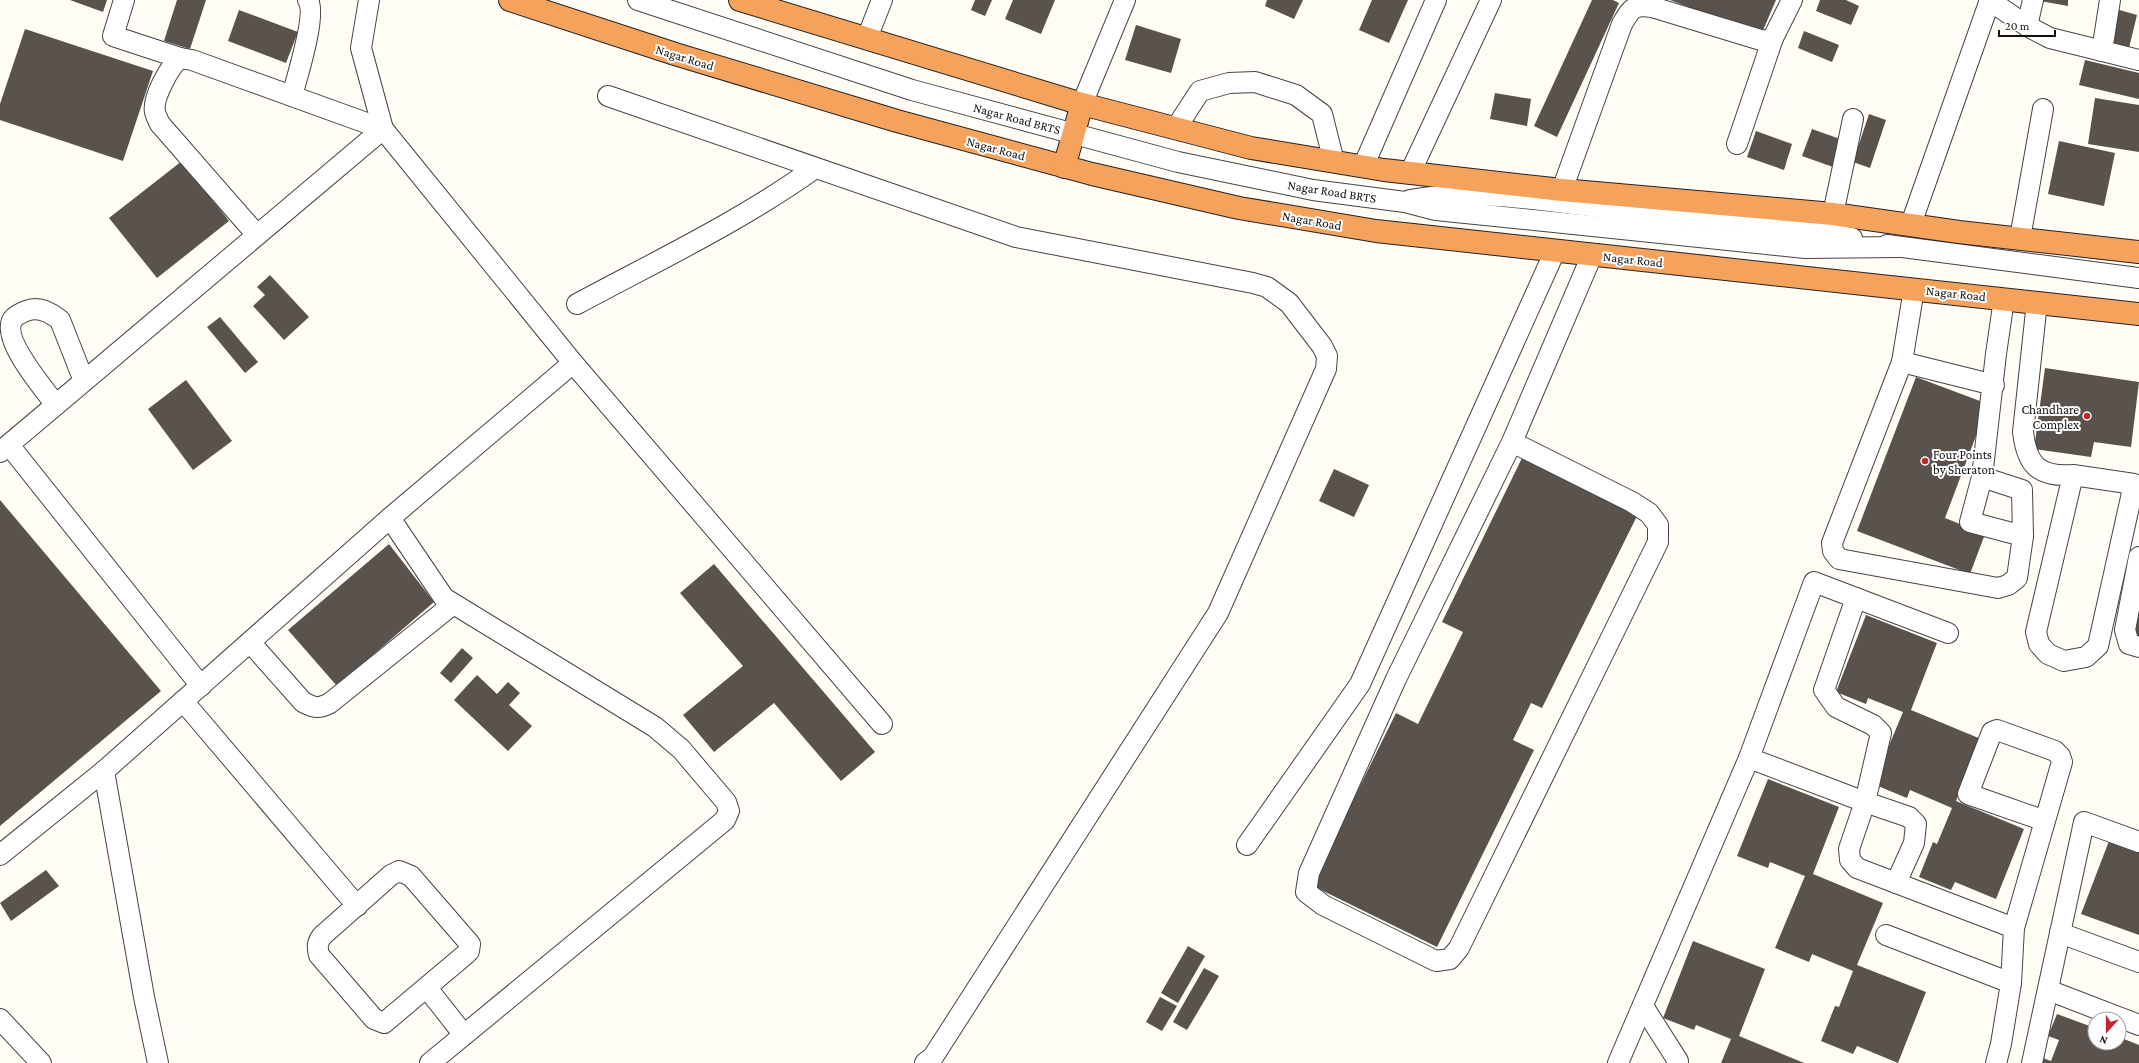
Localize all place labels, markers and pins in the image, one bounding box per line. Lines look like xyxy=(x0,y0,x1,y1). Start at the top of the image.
place label: Chandhare Complex xyxy=(2021,402,2079,432)
marker: Chandhare Complex xyxy=(2082,411,2092,421)
place label: Four Points by Sheraton xyxy=(1933,447,1995,477)
marker: Four Points by Sheraton xyxy=(1920,456,1930,466)

